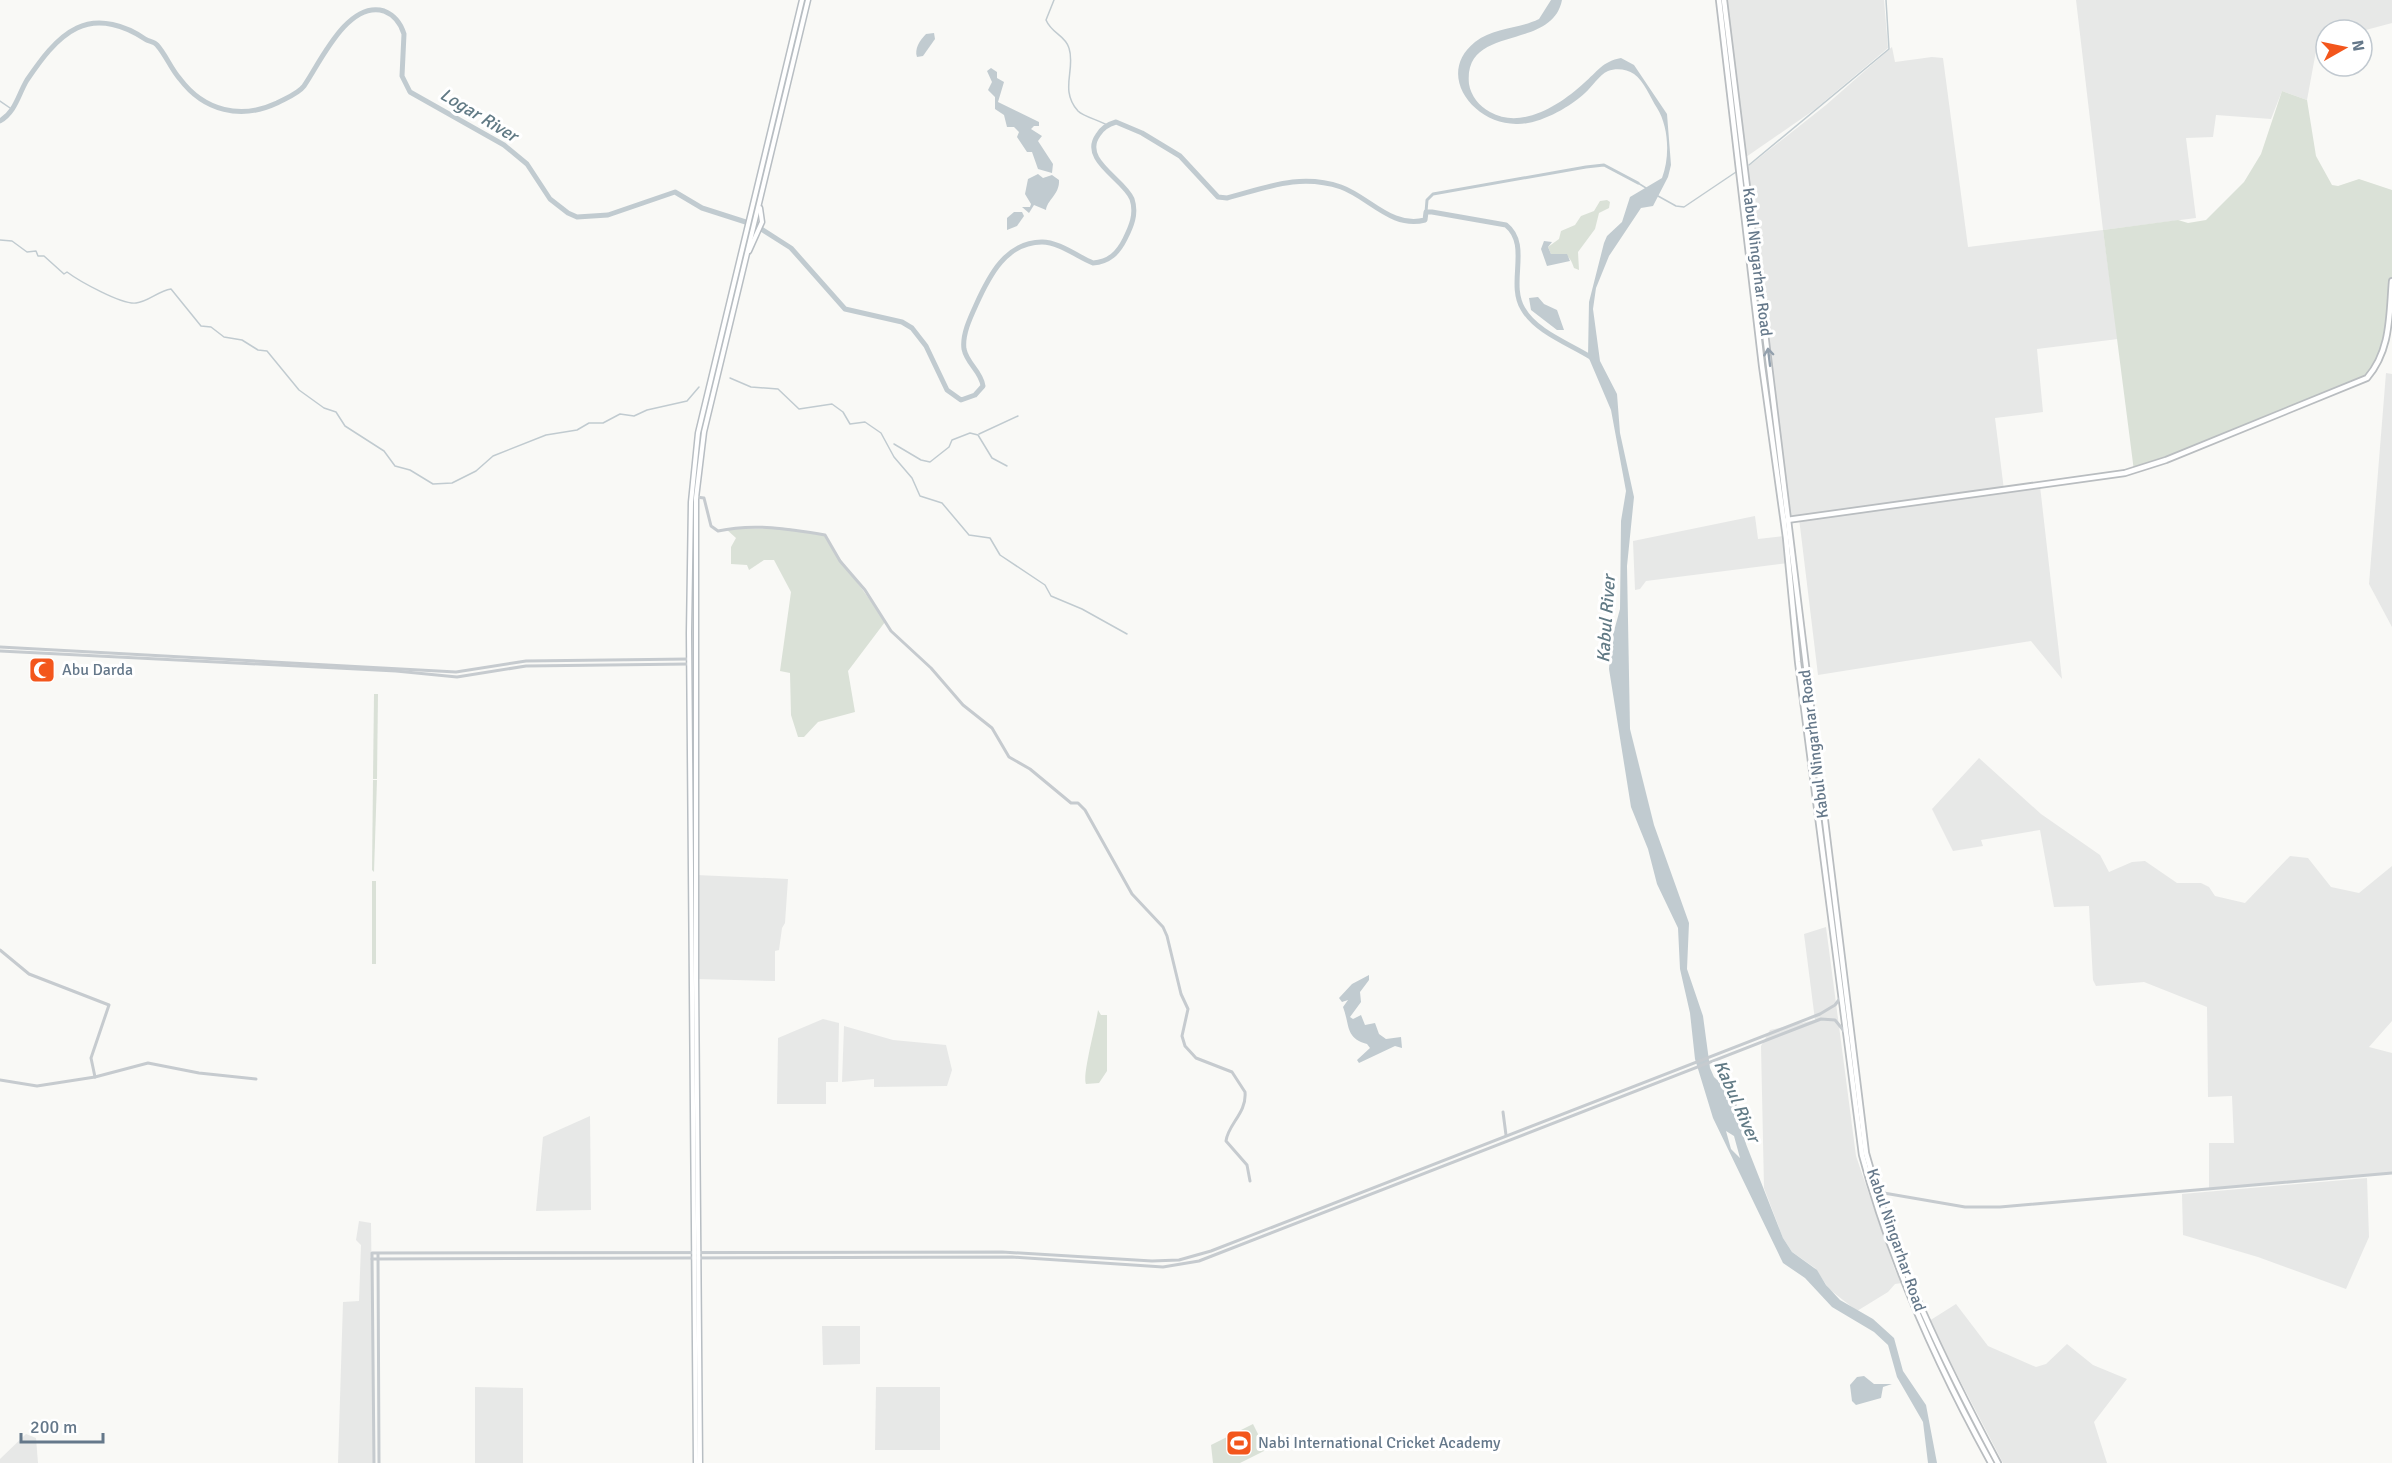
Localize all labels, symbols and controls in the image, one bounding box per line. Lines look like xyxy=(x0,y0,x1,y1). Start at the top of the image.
north arrow xyxy=(2314,18,2374,78)
text: N xyxy=(2347,39,2369,53)
water label: Logar River xyxy=(436,83,524,148)
street label: Kabul Ningarhar Road xyxy=(1738,186,1776,338)
one-way arrow xyxy=(1763,348,1774,368)
water label: Kabul River xyxy=(1592,572,1620,663)
mosque icon: Abu Darda xyxy=(27,655,57,685)
place label: Abu Darda xyxy=(62,660,133,680)
street label: Kabul Ningarhar Road xyxy=(1795,668,1833,820)
water label: Kabul River xyxy=(1709,1057,1766,1148)
street label: Kabul Ningarhar Road xyxy=(1862,1166,1930,1314)
scale bar xyxy=(21,1406,104,1444)
text: 200 m xyxy=(30,1416,77,1438)
sports icon: Nabi International Cricket Academy xyxy=(1224,1428,1254,1458)
place label: Nabi International Cricket Academy xyxy=(1258,1433,1501,1453)

